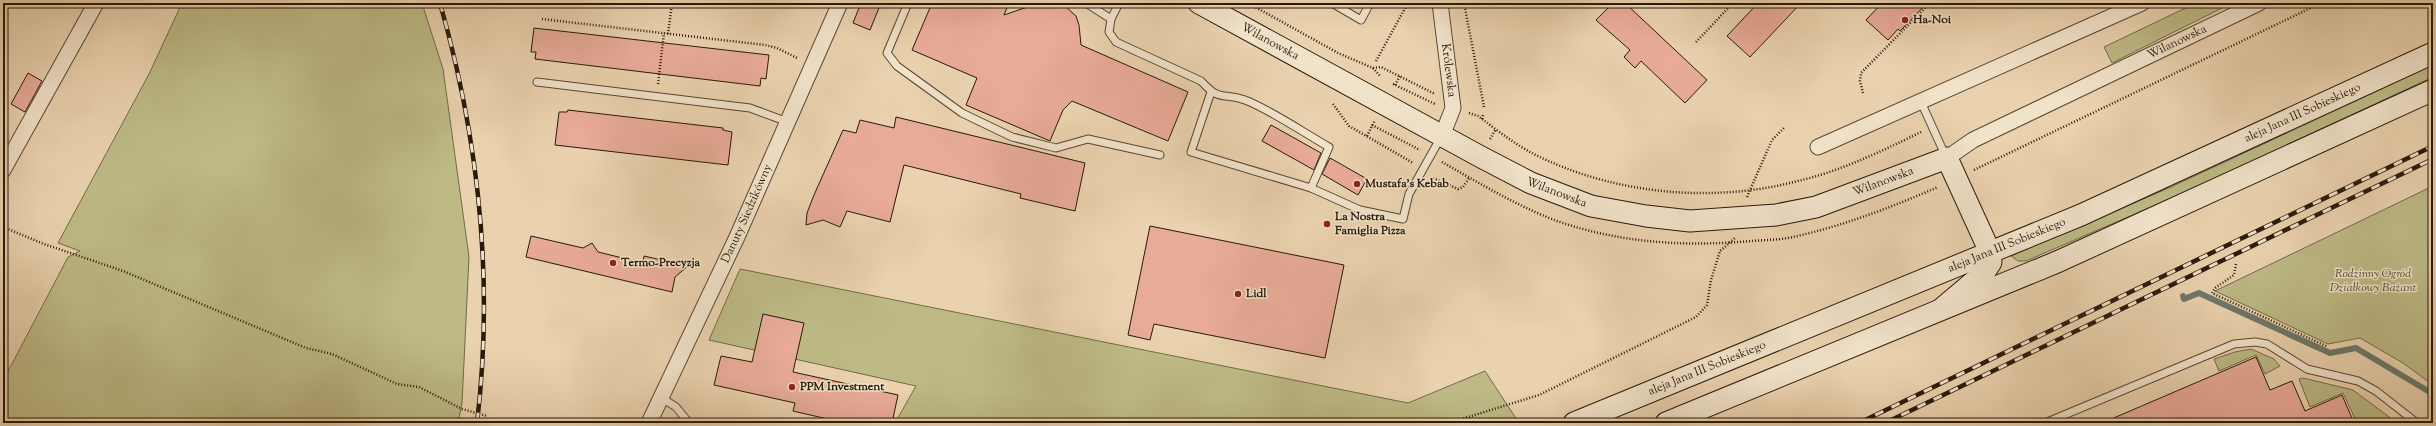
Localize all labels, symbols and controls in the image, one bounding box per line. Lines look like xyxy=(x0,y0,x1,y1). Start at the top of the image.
place label: Ha-Noi xyxy=(1912,11,1952,29)
marker: Ha-Noi xyxy=(1900,15,1910,25)
street label: Wilanowska xyxy=(1238,19,1303,65)
street label: Wilanowska xyxy=(2144,20,2210,64)
street label: Królewska xyxy=(1436,43,1461,99)
street label: aleja Jana III Sobieskiego xyxy=(2242,78,2364,148)
street label: Danuty Siedzikówny xyxy=(717,161,777,266)
street label: Wilanowska xyxy=(1850,162,1917,201)
street label: Wilanowska xyxy=(1523,173,1590,213)
place label: Mustafa's Kebab xyxy=(1364,175,1449,193)
marker: Mustafa's Kebab xyxy=(1352,179,1362,189)
place label: La Nostra Famiglia Pizza xyxy=(1334,208,1406,240)
street label: aleja Jana III Sobieskiego xyxy=(1945,213,2069,278)
marker: La Nostra Famiglia Pizza xyxy=(1322,219,1332,229)
place label: Termo-Precyzja xyxy=(620,254,701,272)
marker: Termo-Precyzja xyxy=(608,258,618,268)
park label: Rodzinny Ogród Działkowy Bażant xyxy=(2330,265,2417,297)
place label: Lidl xyxy=(1245,285,1267,303)
marker: Lidl xyxy=(1233,289,1243,299)
street label: aleja Jana III Sobieskiego xyxy=(1645,336,1769,401)
place label: PPM Investment xyxy=(799,378,885,396)
marker: PPM Investment xyxy=(787,382,797,392)

